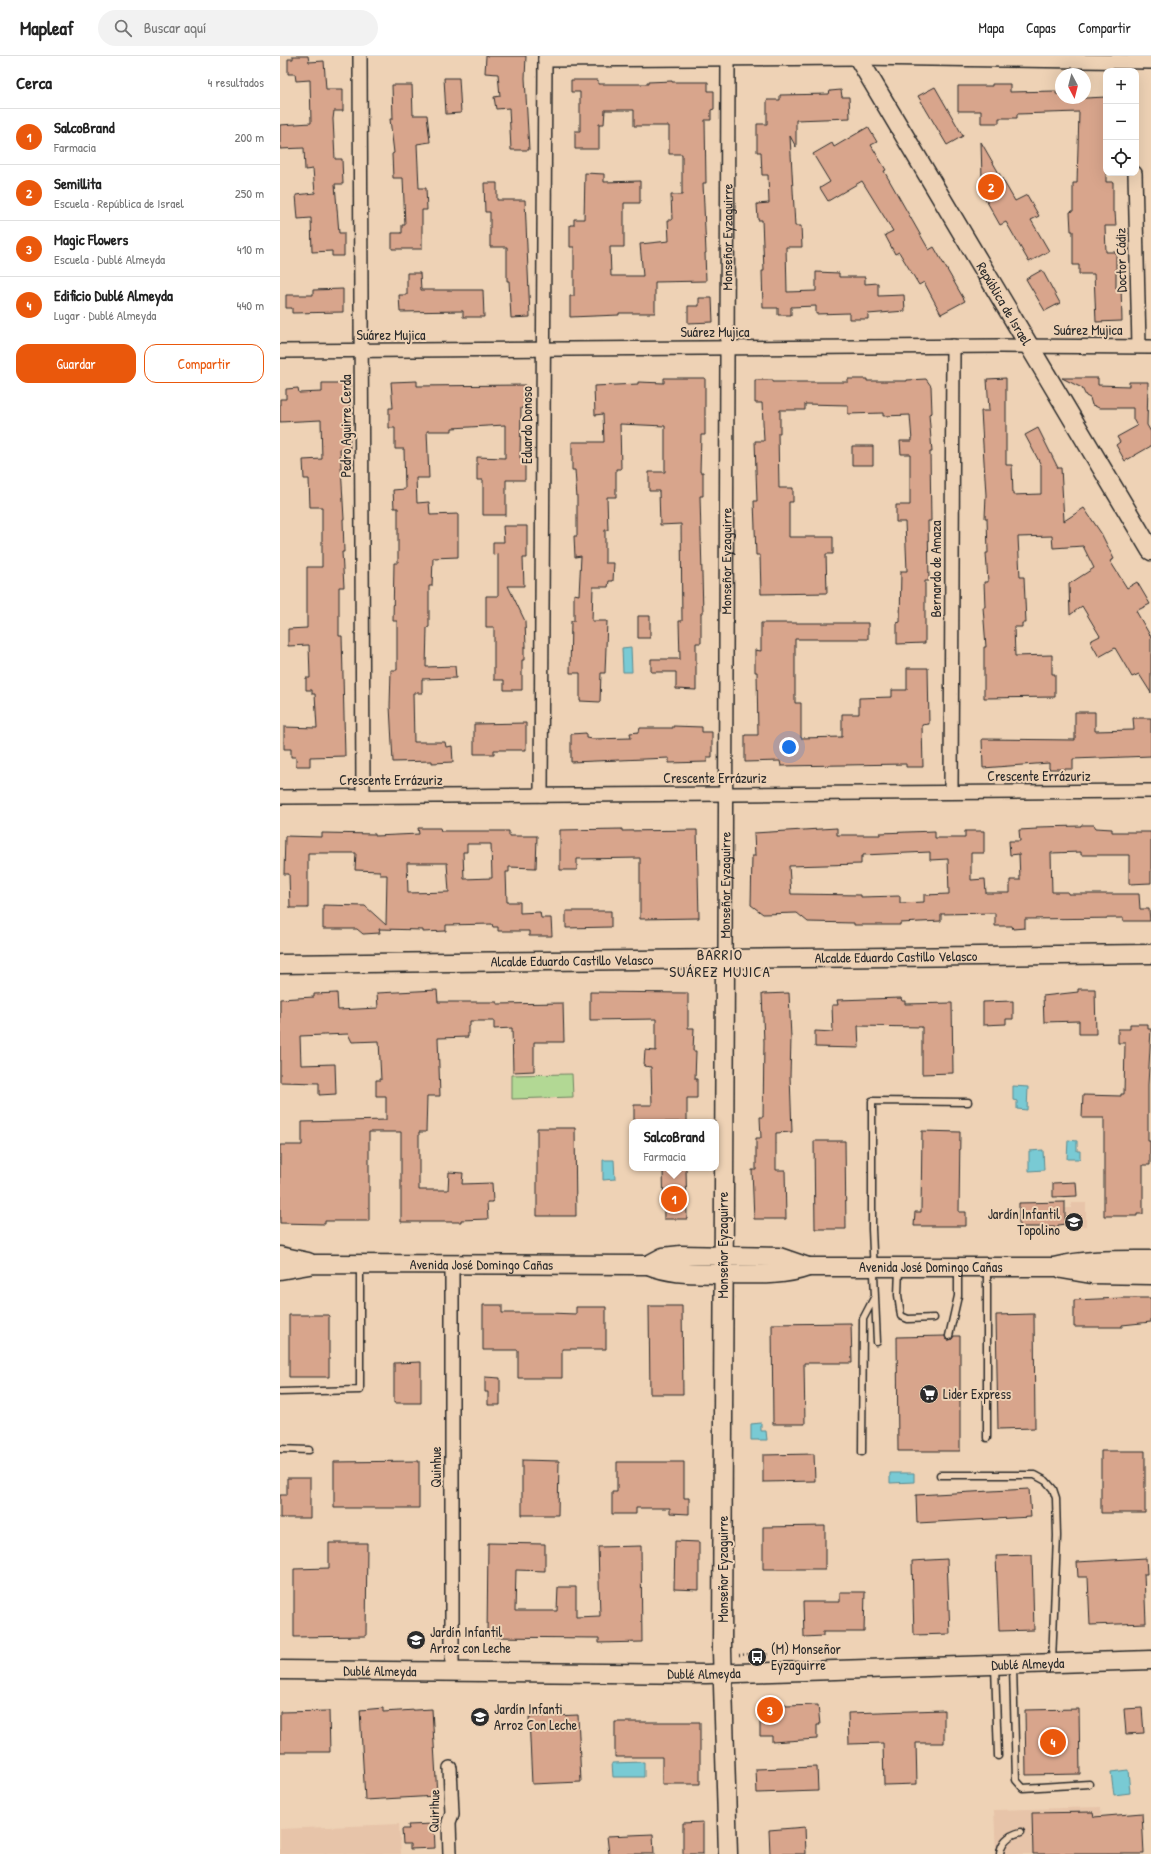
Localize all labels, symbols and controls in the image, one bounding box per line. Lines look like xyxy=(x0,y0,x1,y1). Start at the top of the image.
search box xyxy=(98,10,378,46)
text: Mapleaf xyxy=(20,15,74,41)
icon: search xyxy=(112,17,134,39)
text: Buscar aquí xyxy=(144,17,206,38)
text: Mapa xyxy=(979,18,1004,37)
text: Capas xyxy=(1026,18,1056,37)
text: Compartir xyxy=(1078,18,1131,37)
north arrow xyxy=(1055,68,1091,104)
map controls xyxy=(1103,68,1139,176)
button: + xyxy=(1103,68,1139,104)
text: Cerca xyxy=(16,71,52,94)
text: 4 resultados xyxy=(207,73,264,91)
button: − xyxy=(1103,104,1139,140)
text: SalcoBrand xyxy=(54,117,115,138)
text: 1 xyxy=(27,128,31,146)
text: 200 m xyxy=(234,128,264,146)
text: Farmacia xyxy=(54,138,96,156)
button: locate xyxy=(1103,140,1139,176)
pin: 2 xyxy=(978,172,1004,202)
text: Semillita xyxy=(54,173,101,194)
street label: Monseñor Eyzaguirre xyxy=(717,183,738,290)
text: 2 xyxy=(26,184,32,202)
text: 250 m xyxy=(235,184,264,202)
text: Escuela · República de Israel xyxy=(54,194,184,212)
street label: Doctor Cádiz xyxy=(1110,228,1131,292)
text: Magic Flowers xyxy=(54,229,128,250)
text: 3 xyxy=(26,240,32,258)
text: 410 m xyxy=(237,240,264,258)
text: Escuela · Dublé Almeyda xyxy=(54,250,165,268)
street label: República de Israel xyxy=(972,258,1037,349)
text: Edificio Dublé Almeyda xyxy=(54,285,173,306)
text: 4 xyxy=(27,296,31,314)
text: 440 m xyxy=(237,296,264,314)
text: Lugar · Dublé Almeyda xyxy=(54,306,156,324)
street label: Suárez Mujica xyxy=(1054,320,1123,340)
street label: Suárez Mujica xyxy=(681,322,750,342)
street label: Suárez Mujica xyxy=(357,325,426,345)
button: Guardar xyxy=(16,344,136,383)
button: Compartir xyxy=(144,344,264,383)
street label: Pedro Aguirre Cerda xyxy=(336,374,356,477)
street label: Eduardo Donoso xyxy=(517,386,536,464)
street label: Monseñor Eyzaguirre xyxy=(716,507,736,614)
street label: Bernardo de Amaza xyxy=(926,520,945,618)
your location xyxy=(779,737,799,757)
street label: Crescente Errázuriz xyxy=(987,766,1091,785)
street label: Crescente Errázuriz xyxy=(663,768,767,787)
street label: Crescente Errázuriz xyxy=(339,770,443,789)
street label: Monseñor Eyzaguirre xyxy=(715,831,735,938)
district label: BARRIO SUÁREZ MUJICA xyxy=(669,944,771,982)
street label: Alcalde Eduardo Castillo Velasco xyxy=(814,946,978,967)
street label: Alcalde Eduardo Castillo Velasco xyxy=(491,950,654,971)
popup xyxy=(629,1119,719,1171)
text: SalcoBrand xyxy=(644,1126,704,1147)
text: Farmacia xyxy=(644,1147,686,1165)
pin: 1 xyxy=(661,1184,687,1214)
street label: Monseñor Eyzaguirre xyxy=(713,1191,733,1298)
place label: Jardín Infantil Topolino xyxy=(988,1204,1060,1240)
school or university icon: Jardín Infantil Topolino xyxy=(1063,1211,1085,1233)
street label: Avenida José Domingo Cañas xyxy=(410,1254,553,1275)
street label: Avenida José Domingo Cañas xyxy=(859,1257,1003,1277)
supermarket icon: Lider Express xyxy=(918,1383,940,1405)
place label: Lider Express xyxy=(943,1384,1011,1404)
street label: Quinhue xyxy=(426,1446,445,1488)
street label: Monseñor Eyzaguirre xyxy=(713,1515,733,1622)
place label: Jardín Infantil Arroz con Leche xyxy=(430,1622,511,1657)
school or university icon: Jardín Infantil Arroz con Leche xyxy=(405,1629,427,1651)
place label: (M) Monseñor Eyzaguirre xyxy=(771,1639,842,1675)
bus stop icon: (M) Monseñor Eyzaguirre xyxy=(746,1646,768,1668)
street label: Dublé Almeyda xyxy=(991,1653,1065,1674)
street label: Dublé Almeyda xyxy=(343,1661,417,1681)
street label: Dublé Almeyda xyxy=(667,1663,741,1683)
pin: 3 xyxy=(757,1695,783,1725)
place label: Jardín Infanti Arroz Con Leche xyxy=(494,1699,577,1734)
school or university icon: Jardín Infanti Arroz Con Leche xyxy=(469,1706,491,1728)
pin: 4 xyxy=(1040,1727,1066,1757)
street label: Quirihue xyxy=(424,1789,443,1833)

